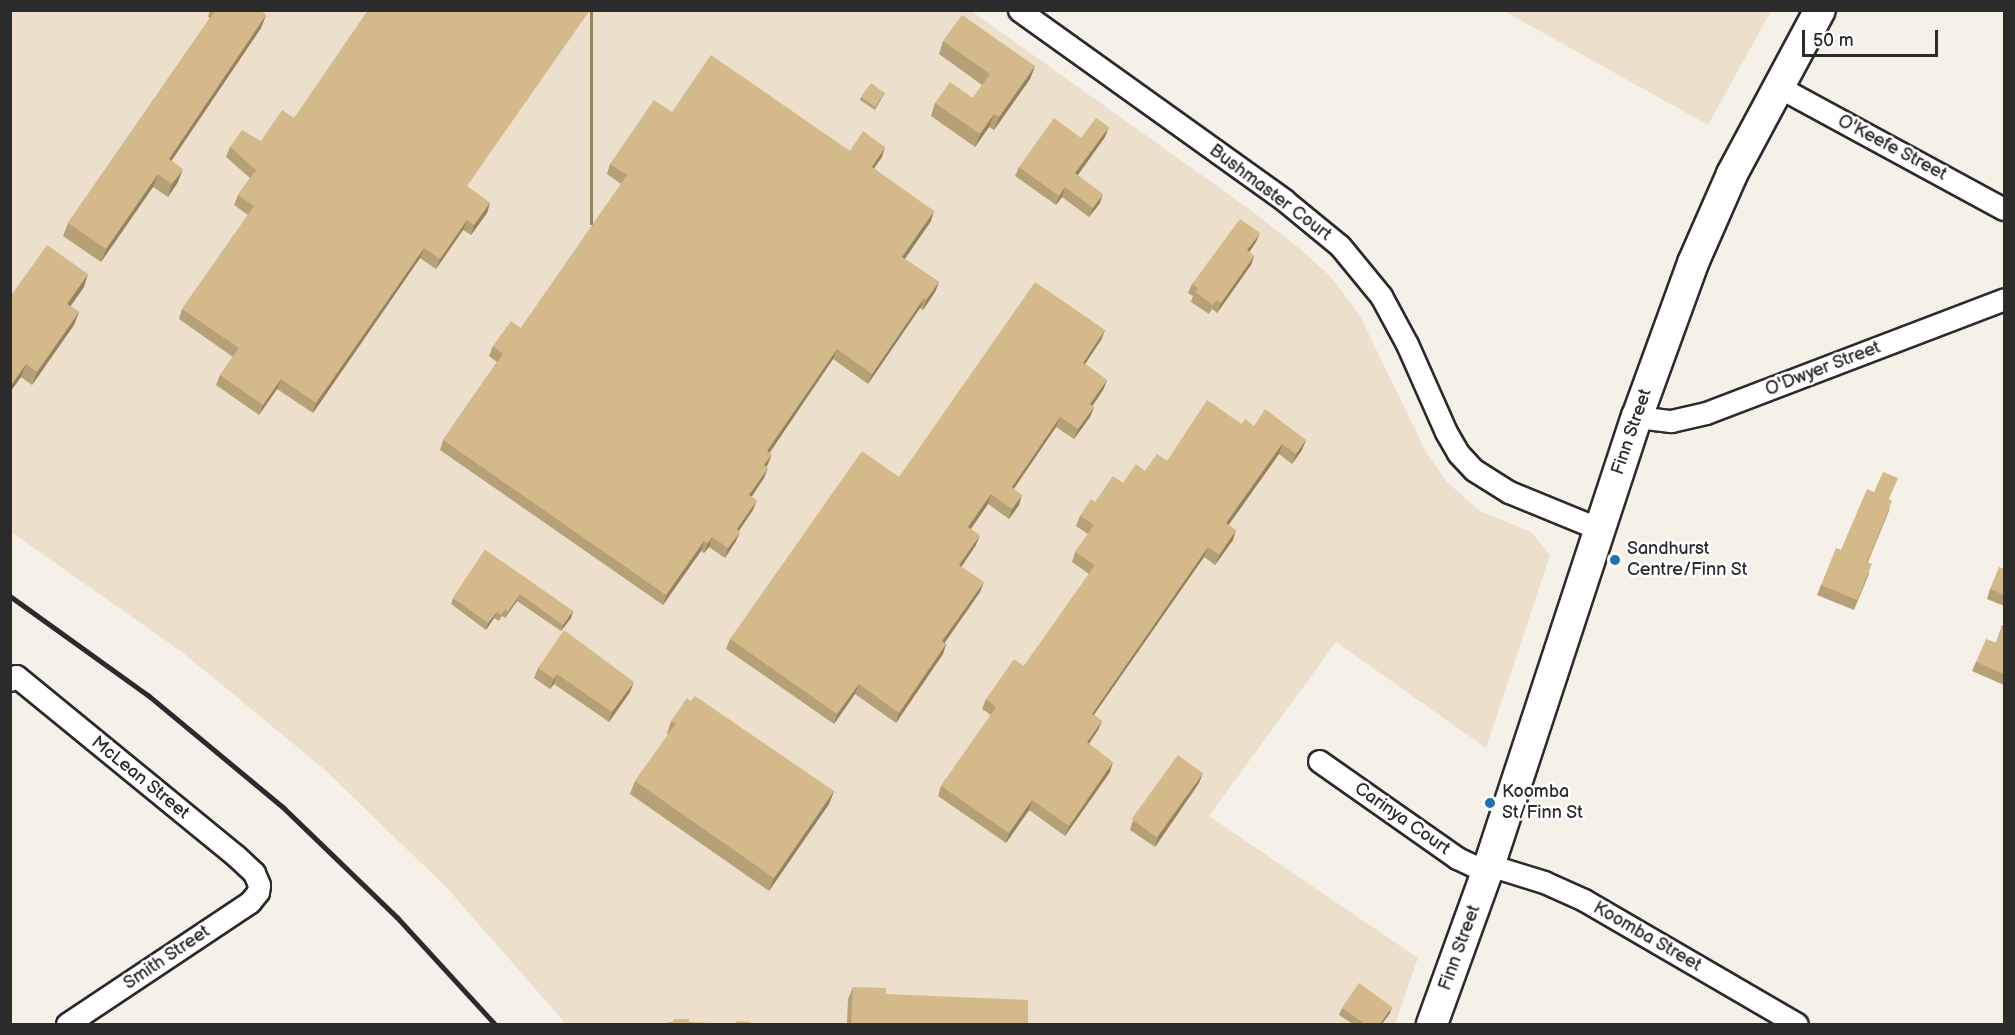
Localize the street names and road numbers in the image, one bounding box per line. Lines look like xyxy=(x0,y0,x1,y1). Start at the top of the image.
street label: O'Keefe Street xyxy=(1834,110,1950,186)
street label: Bushmaster Court xyxy=(1205,140,1335,246)
street label: O'Dwyer Street xyxy=(1762,337,1884,401)
street label: Finn Street xyxy=(1607,386,1657,478)
street label: McLean Street xyxy=(86,732,194,824)
street label: Carinya Court xyxy=(1350,778,1454,860)
street label: Koomba Street xyxy=(1589,897,1705,977)
street label: Finn Street xyxy=(1435,902,1485,994)
street label: Smith Street xyxy=(120,921,214,995)

